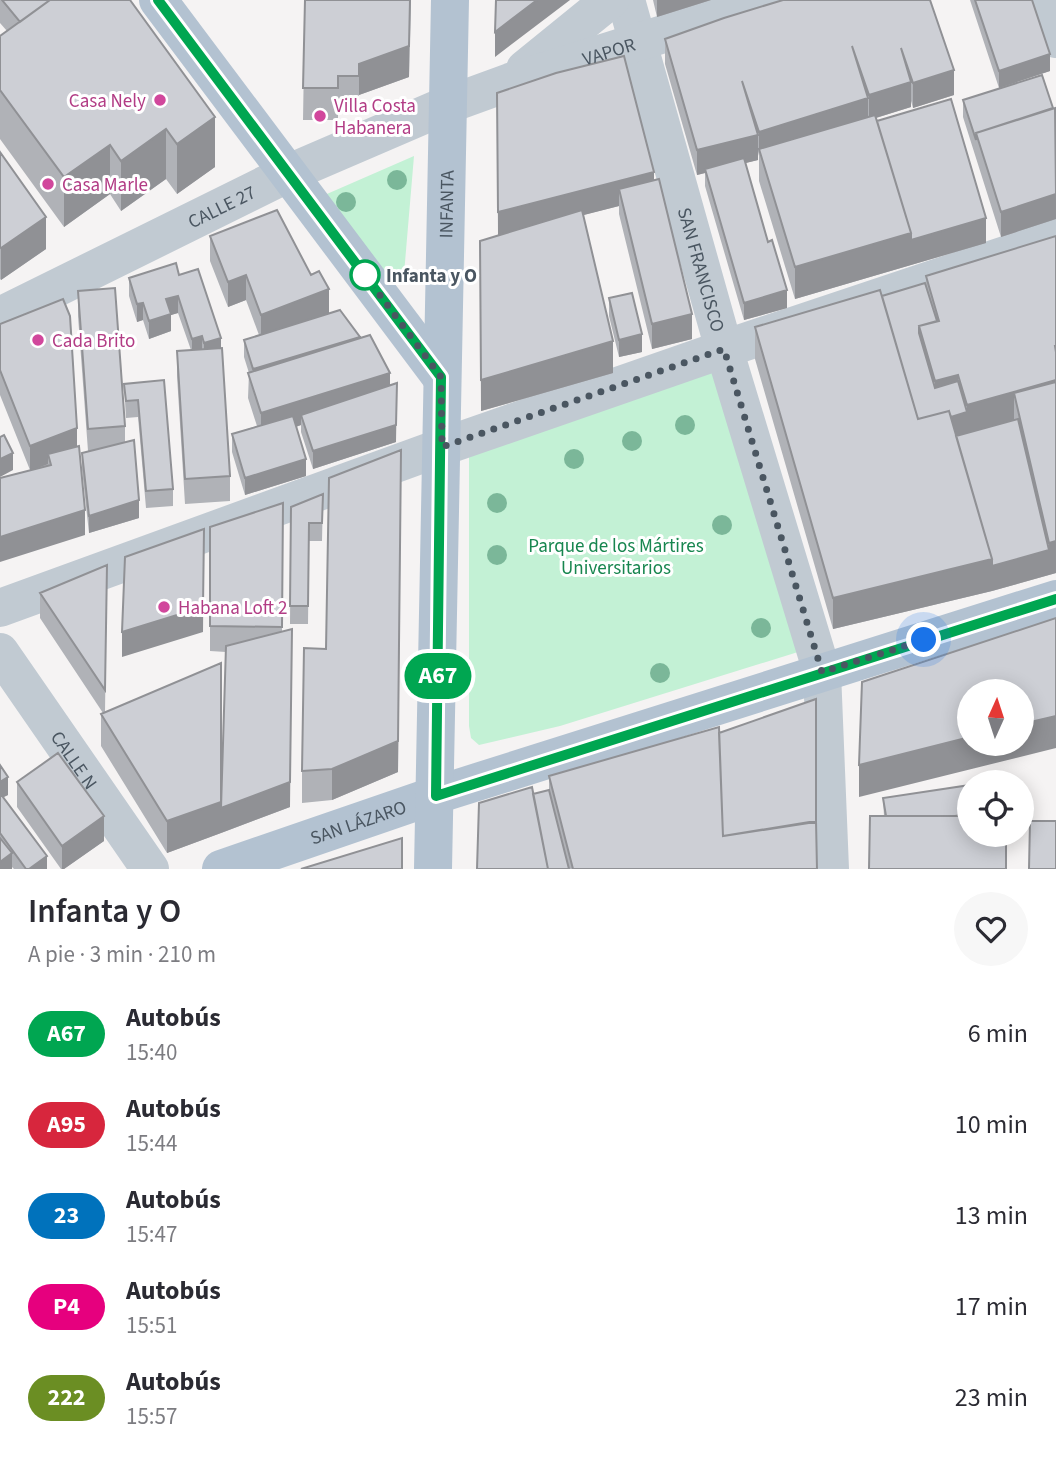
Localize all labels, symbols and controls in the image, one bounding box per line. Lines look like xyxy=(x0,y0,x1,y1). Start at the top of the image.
street label: VAPOR xyxy=(579,32,639,73)
place label: Casa Nely xyxy=(69,88,146,115)
marker: Casa Nely xyxy=(152,92,168,108)
place label: Villa Costa Habanera xyxy=(334,93,416,142)
marker: Villa Costa Habanera xyxy=(312,108,328,124)
street label: INFANTA xyxy=(433,169,462,239)
place label: Casa Marle xyxy=(62,172,148,199)
marker: Casa Marle xyxy=(40,176,56,192)
street label: CALLE 27 xyxy=(184,180,260,236)
street label: SAN FRANCISCO xyxy=(670,205,731,335)
marker: Infanta y O xyxy=(350,260,380,290)
place label: Infanta y O xyxy=(386,263,477,290)
place label: Cada Brito xyxy=(52,328,135,355)
marker: Cada Brito xyxy=(30,332,46,348)
park label: Parque de los Mártires Universitarios xyxy=(528,533,704,582)
place label: Habana Loft 2 xyxy=(178,595,287,622)
marker: Habana Loft 2 xyxy=(156,599,172,615)
your location xyxy=(906,622,941,657)
line badge: A67 xyxy=(398,653,478,699)
text: A67 xyxy=(418,658,458,693)
north arrow xyxy=(957,679,1034,756)
map controls xyxy=(957,679,1034,847)
street label: CALLE N xyxy=(43,726,103,795)
button: locate xyxy=(957,770,1034,847)
street label: SAN LÁZARO xyxy=(307,794,410,852)
text: Infanta y O xyxy=(28,888,181,935)
button: heart xyxy=(954,892,1028,966)
text: A pie · 3 min · 210 m xyxy=(28,938,216,971)
text: Autobús xyxy=(126,999,221,1036)
text: 6 min xyxy=(968,1015,1028,1052)
text: A67 xyxy=(47,1016,86,1051)
text: 15:40 xyxy=(126,1036,177,1069)
text: Autobús xyxy=(126,1090,221,1127)
text: 10 min xyxy=(955,1106,1028,1143)
text: A95 xyxy=(47,1107,86,1142)
text: 15:44 xyxy=(126,1127,177,1160)
text: Autobús xyxy=(126,1181,221,1218)
text: 13 min xyxy=(955,1197,1028,1234)
text: 23 xyxy=(54,1198,79,1233)
text: 15:47 xyxy=(126,1218,177,1251)
text: Autobús xyxy=(126,1272,221,1309)
text: 17 min xyxy=(955,1288,1028,1325)
text: P4 xyxy=(53,1289,80,1324)
text: 15:51 xyxy=(126,1309,177,1342)
text: Autobús xyxy=(126,1363,221,1400)
text: 23 min xyxy=(955,1379,1028,1416)
text: 222 xyxy=(47,1380,86,1415)
text: 15:57 xyxy=(126,1400,177,1433)

